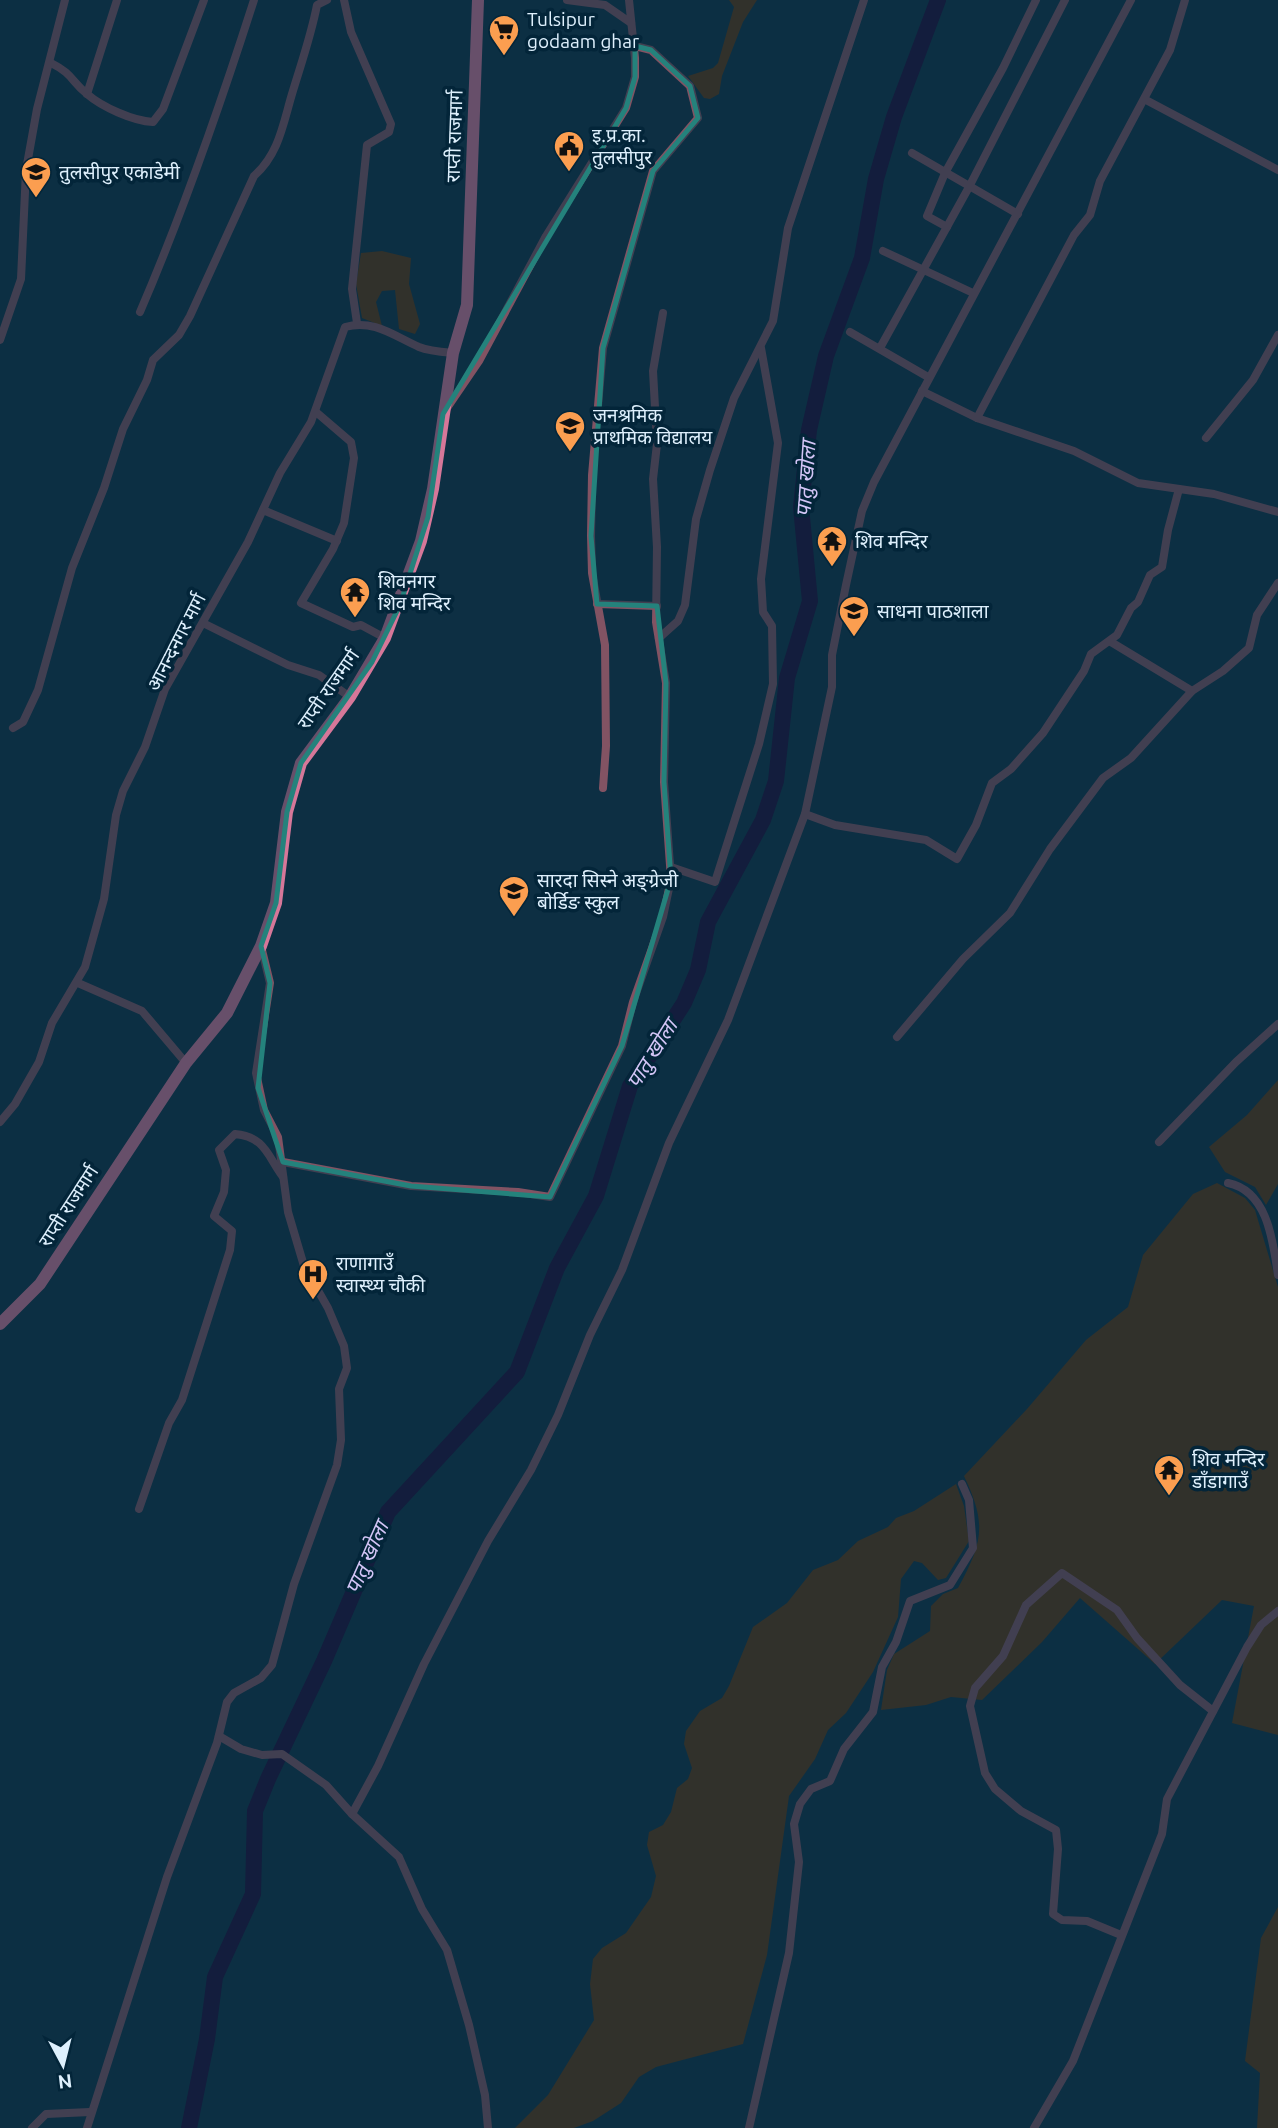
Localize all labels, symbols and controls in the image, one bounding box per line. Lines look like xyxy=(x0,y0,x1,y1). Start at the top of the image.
place label: Tulsipur godaam ghar xyxy=(527,8,639,52)
supermarket icon: Tulsipur godaam ghar xyxy=(487,13,521,57)
street label: राप्ती राजमार्ग xyxy=(441,88,467,183)
place label: इ.प्र.का. तुलसीपुर xyxy=(592,124,653,170)
public building icon: इ.प्र.का. तुलसीपुर xyxy=(552,129,586,173)
school or university icon: तुलसीपुर एकाडेमी xyxy=(19,155,53,199)
place label: तुलसीपुर एकाडेमी xyxy=(59,161,181,185)
place label: जनश्रमिक प्राथमिक विद्यालय xyxy=(593,404,713,448)
school or university icon: जनश्रमिक प्राथमिक विद्यालय xyxy=(553,409,587,453)
water label: पातु खोला xyxy=(790,436,822,518)
temple icon: शिव मन्दिर xyxy=(815,524,849,568)
place label: शिव मन्दिर xyxy=(855,530,929,552)
place label: शिवनगर शिव मन्दिर xyxy=(378,570,452,614)
temple icon: शिवनगर शिव मन्दिर xyxy=(338,575,372,619)
street label: आनन्दनगर मार्ग xyxy=(142,589,210,694)
school or university icon: साधना पाठशाला xyxy=(837,594,871,638)
place label: साधना पाठशाला xyxy=(877,600,990,622)
street label: राप्ती राजमार्ग xyxy=(292,644,364,733)
place label: सारदा सिस्ने अङ्ग्रेजी बोर्डिङ स्कुल xyxy=(537,869,679,915)
school or university icon: सारदा सिस्ने अङ्ग्रेजी बोर्डिङ स्कुल xyxy=(497,874,531,918)
water label: पातु खोला xyxy=(621,1012,685,1093)
street label: राप्ती राजमार्ग xyxy=(34,1160,103,1251)
place label: राणागाउँ स्वास्थ्य चौकी xyxy=(336,1252,426,1296)
hospital icon: राणागाउँ स्वास्थ्य चौकी xyxy=(296,1257,330,1301)
place label: शिव मन्दिर डाँडागाउँ xyxy=(1191,1448,1266,1492)
temple icon: शिव मन्दिर डाँडागाउँ xyxy=(1152,1453,1186,1497)
water label: पातु खोला xyxy=(340,1515,396,1598)
north arrow xyxy=(28,2030,98,2100)
text: N xyxy=(57,2070,73,2094)

